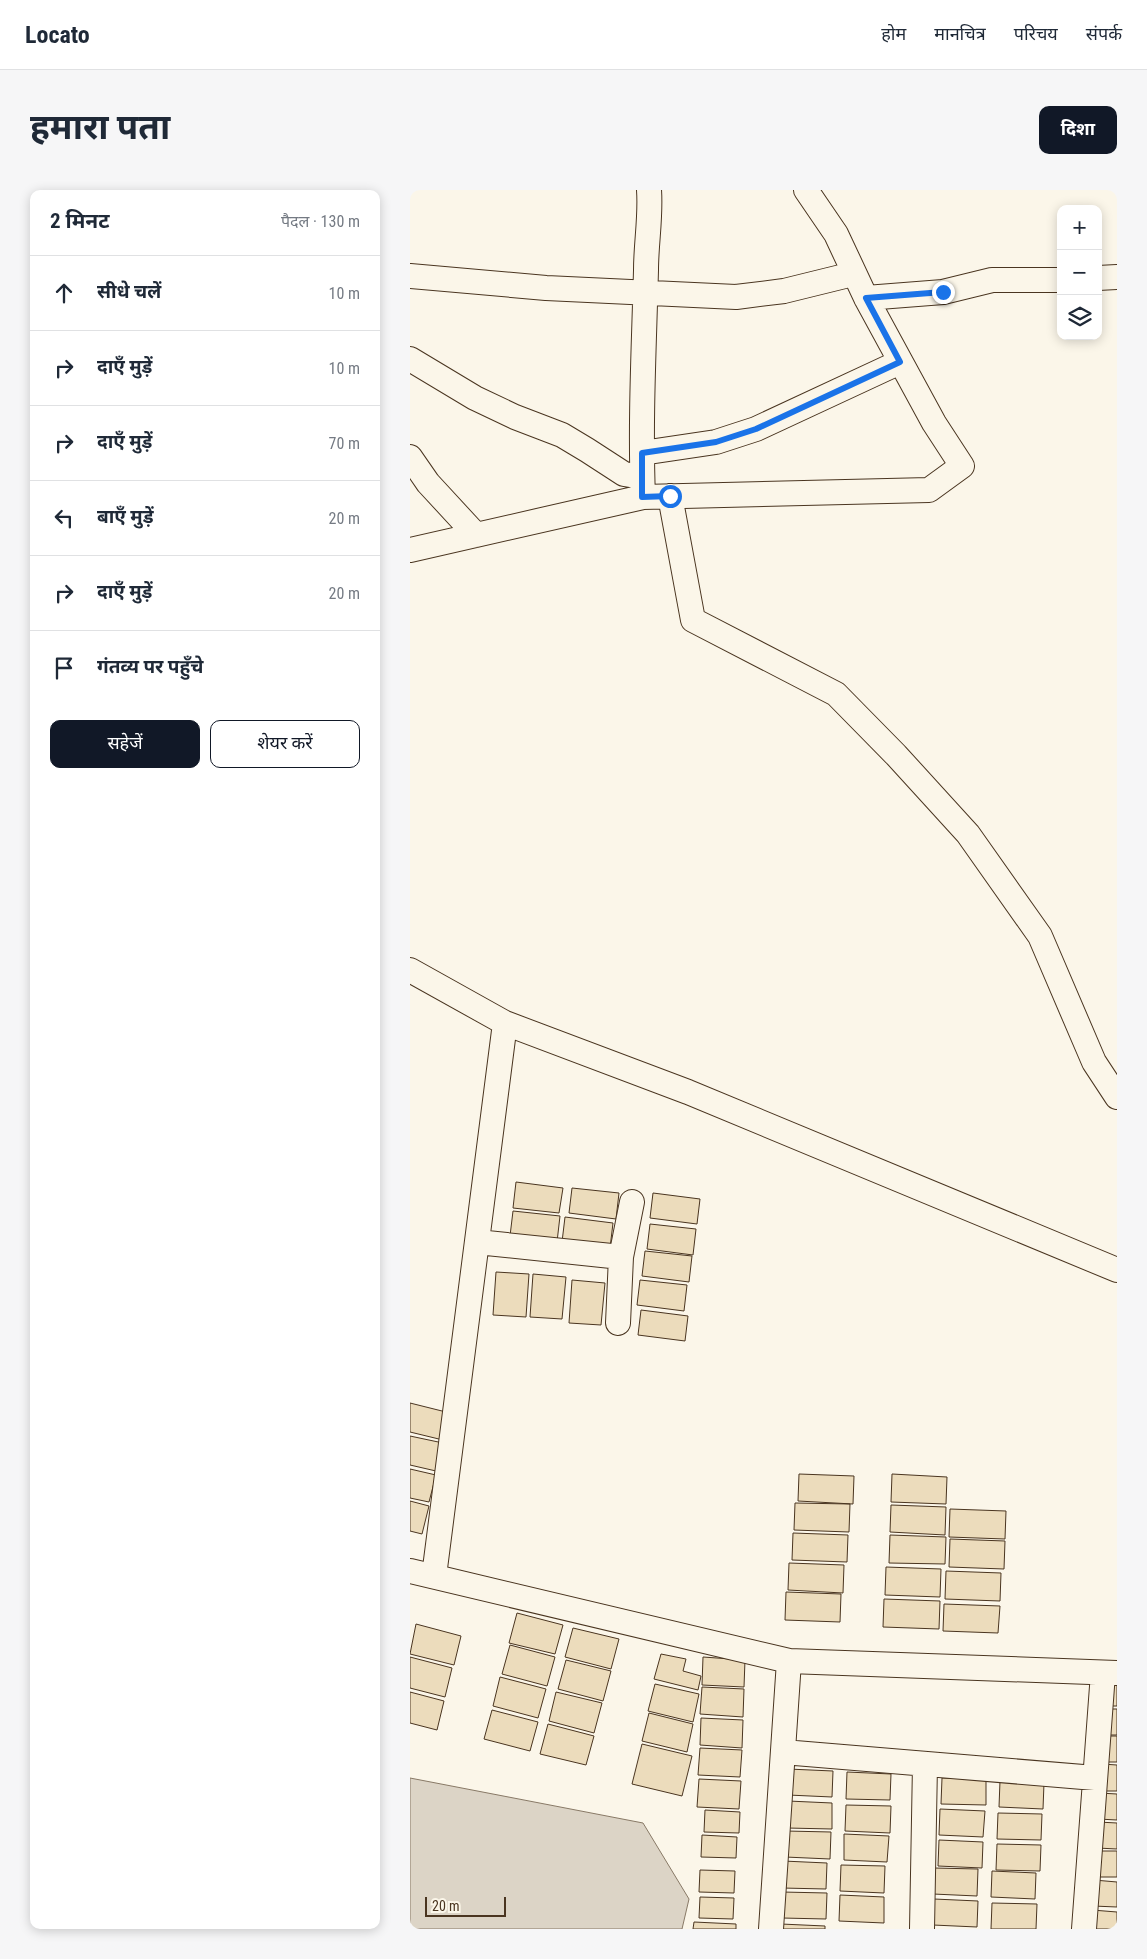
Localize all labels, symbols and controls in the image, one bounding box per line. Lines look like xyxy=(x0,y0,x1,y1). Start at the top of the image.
text: Locato xyxy=(25,21,90,49)
text: होम xyxy=(881,23,906,44)
text: मानचित्र xyxy=(934,23,986,44)
text: परिचय xyxy=(1014,23,1058,44)
text: संपर्क xyxy=(1086,23,1122,44)
button: दिशा xyxy=(1039,106,1117,154)
text: हमारा पता xyxy=(30,107,170,148)
map controls xyxy=(1057,205,1102,340)
button: + xyxy=(1057,205,1102,250)
text: 2 मिनट xyxy=(50,209,110,233)
text: पैदल · 130 m xyxy=(281,212,360,231)
button: − xyxy=(1057,250,1102,295)
icon: ahead xyxy=(50,279,78,307)
text: सीधे चलें xyxy=(97,280,161,303)
route end xyxy=(932,281,955,304)
text: 10 m xyxy=(328,284,360,303)
button: layers xyxy=(1057,295,1102,340)
icon: right xyxy=(50,354,78,382)
text: दाएँ मुड़ें xyxy=(97,355,152,378)
text: 10 m xyxy=(328,359,360,378)
icon: right xyxy=(50,429,78,457)
text: दाएँ मुड़ें xyxy=(97,430,152,453)
text: 70 m xyxy=(328,434,360,453)
route start xyxy=(659,485,682,508)
icon: left xyxy=(50,504,78,532)
text: बाएँ मुड़ें xyxy=(97,505,153,528)
text: 20 m xyxy=(328,509,360,528)
icon: right xyxy=(50,579,78,607)
text: दाएँ मुड़ें xyxy=(97,580,152,603)
text: 20 m xyxy=(328,584,360,603)
icon: arrive xyxy=(50,654,78,682)
text: गंतव्य पर पहुँचे xyxy=(97,655,203,678)
button: सहेजें xyxy=(50,720,200,768)
button: शेयर करें xyxy=(210,720,360,768)
scale bar xyxy=(425,1894,506,1917)
text: 20 m xyxy=(432,1898,460,1914)

